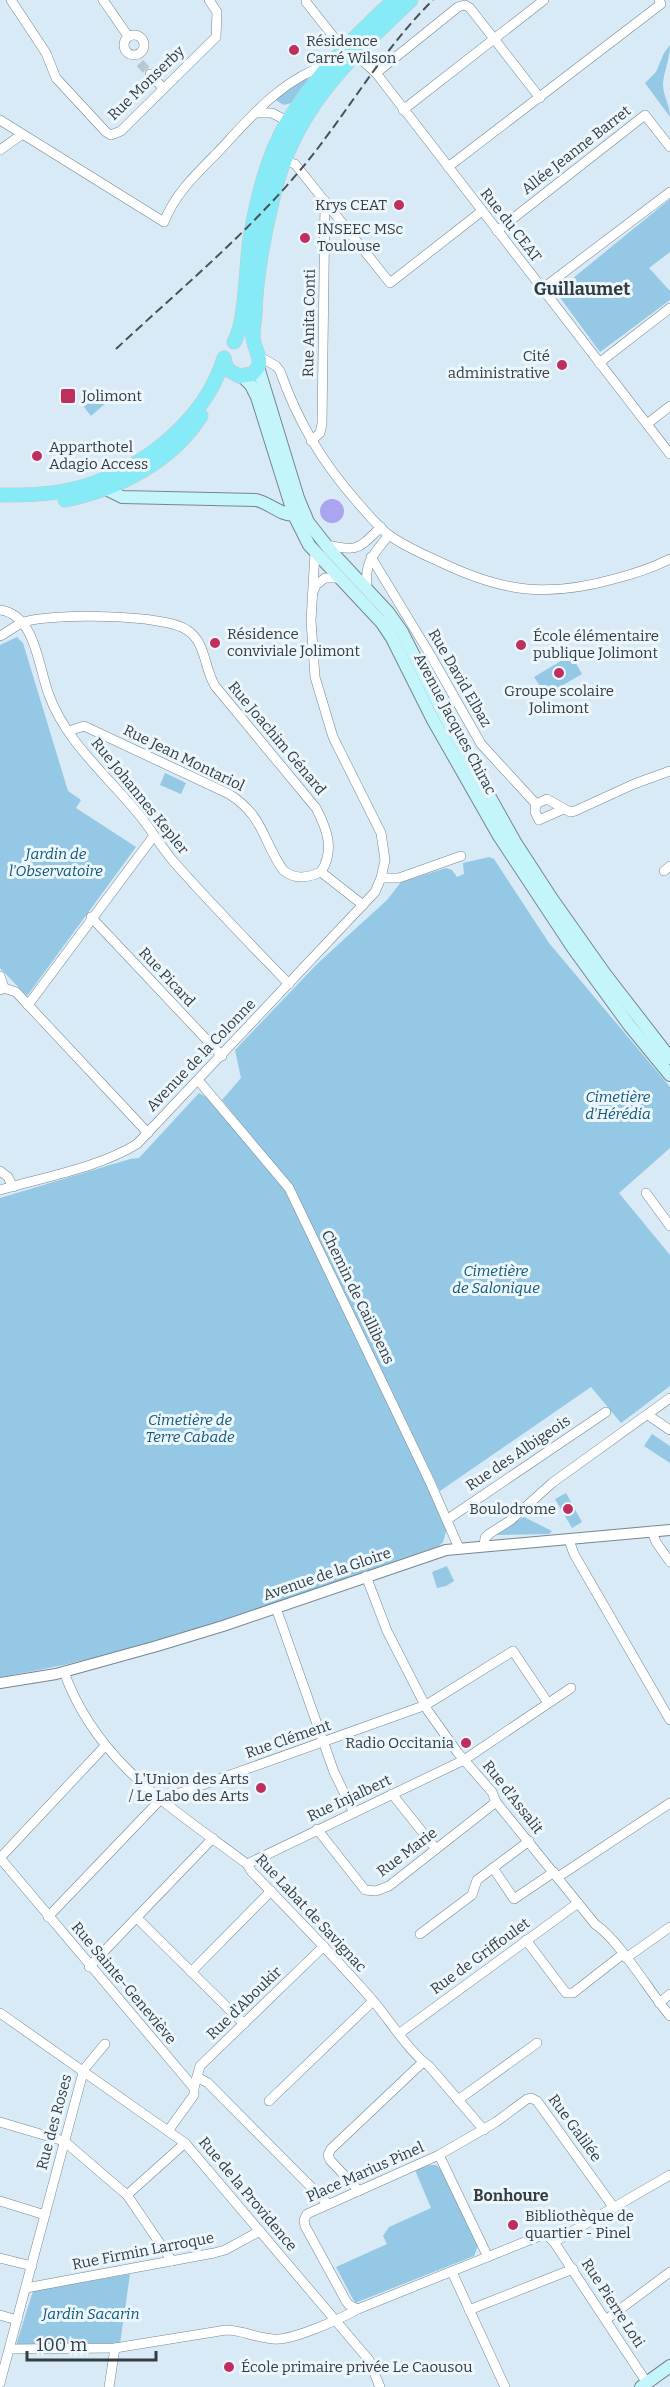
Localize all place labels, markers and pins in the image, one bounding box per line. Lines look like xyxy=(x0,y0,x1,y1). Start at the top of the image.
place label: Résidence Carré Wilson xyxy=(306,32,397,67)
marker: Résidence Carré Wilson xyxy=(287,43,301,57)
place label: Krys CEAT xyxy=(315,196,387,214)
marker: Krys CEAT xyxy=(392,198,406,212)
place label: INSEEC MSc Toulouse xyxy=(317,220,404,255)
marker: INSEEC MSc Toulouse xyxy=(298,231,312,245)
place label: Cité administrative xyxy=(448,347,550,382)
marker: Cité administrative xyxy=(555,358,569,372)
marker: Jolimont xyxy=(59,387,77,405)
place label: Jolimont xyxy=(81,387,143,405)
place label: Apparthotel Adagio Access xyxy=(49,438,148,473)
marker: Apparthotel Adagio Access xyxy=(30,449,44,463)
place label: Résidence conviviale Jolimont xyxy=(227,625,361,660)
place label: École élémentaire publique Jolimont xyxy=(533,627,659,662)
marker: Résidence conviviale Jolimont xyxy=(208,636,222,650)
marker: École élémentaire publique Jolimont xyxy=(514,638,528,652)
marker: Groupe scolaire Jolimont xyxy=(552,666,566,680)
place label: Groupe scolaire Jolimont xyxy=(504,682,614,717)
place label: Boulodrome xyxy=(469,1500,556,1518)
marker: Boulodrome xyxy=(561,1502,575,1516)
place label: Radio Occitania xyxy=(345,1734,454,1752)
marker: Radio Occitania xyxy=(459,1736,473,1750)
place label: L'Union des Arts / Le Labo des Arts xyxy=(129,1770,249,1805)
marker: L'Union des Arts / Le Labo des Arts xyxy=(254,1781,268,1795)
place label: Bibliothèque de quartier - Pinel xyxy=(525,2207,634,2242)
marker: Bibliothèque de quartier - Pinel xyxy=(506,2218,520,2232)
place label: École primaire privée Le Caousou xyxy=(241,2358,472,2376)
marker: École primaire privée Le Caousou xyxy=(222,2360,236,2374)

